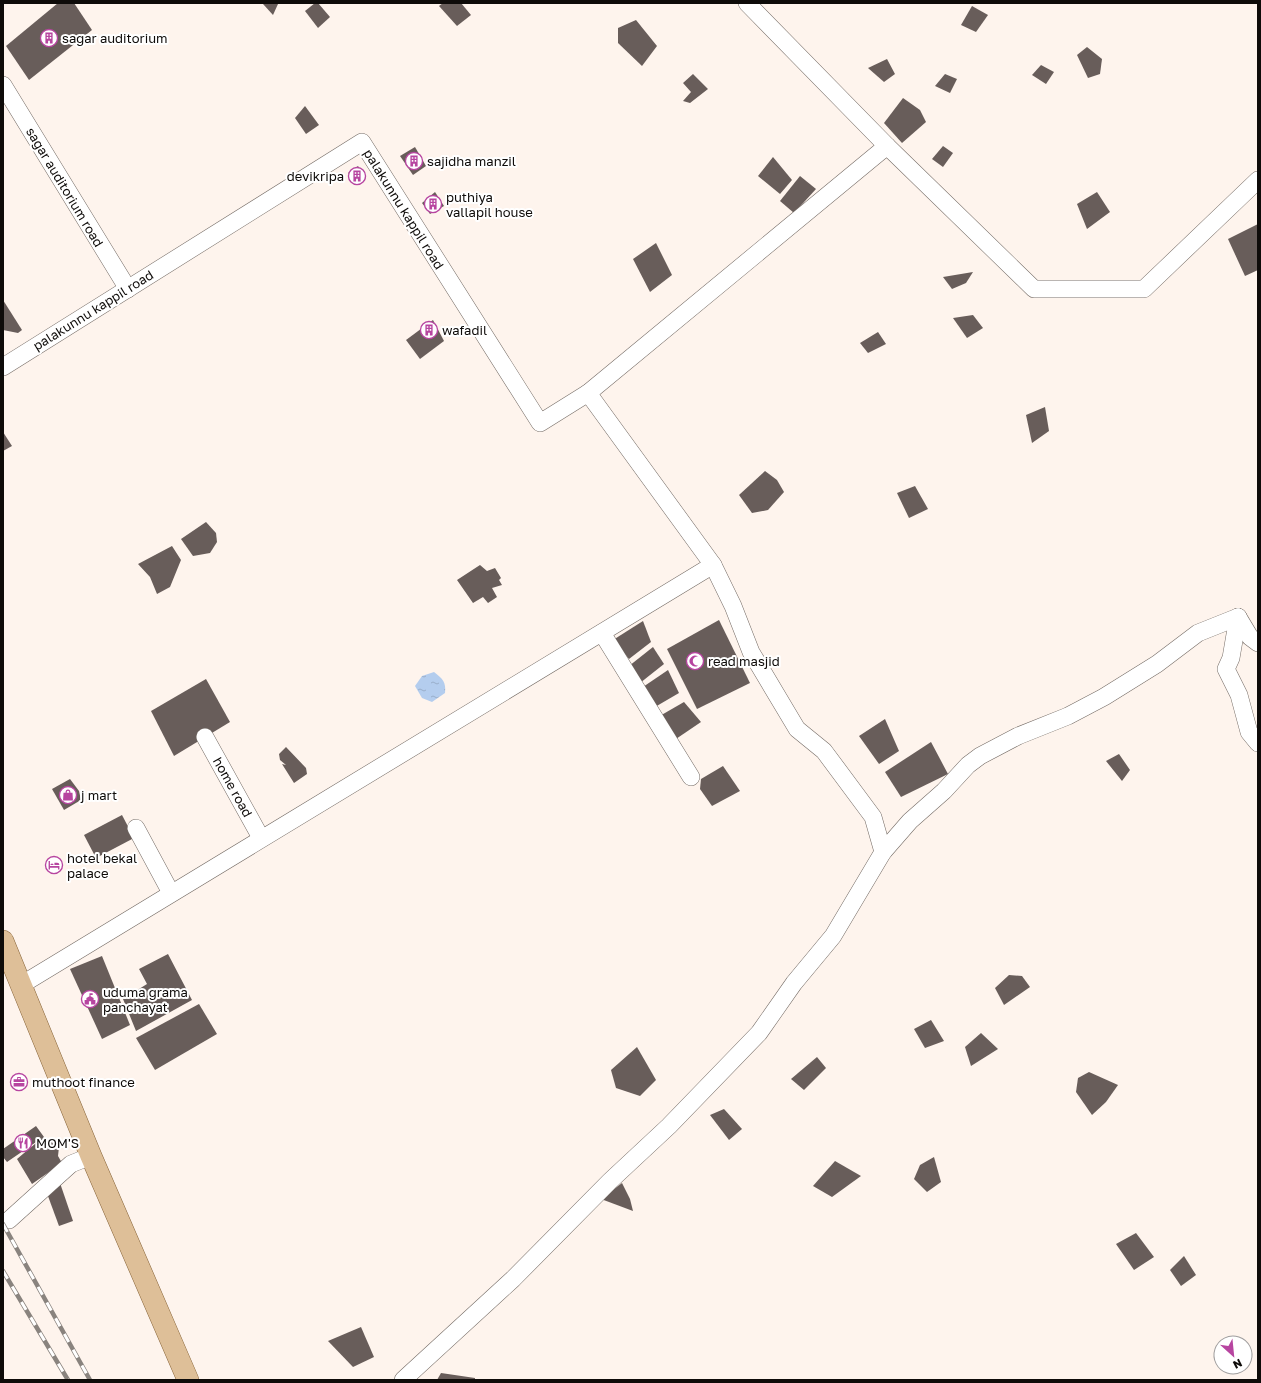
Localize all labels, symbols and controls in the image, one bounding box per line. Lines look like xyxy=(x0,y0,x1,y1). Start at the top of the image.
building icon: sagar auditorium xyxy=(39,28,59,48)
place label: sagar auditorium xyxy=(62,30,168,46)
street label: sagar auditorium road xyxy=(23,124,107,250)
street label: palakunnu kappil road xyxy=(360,146,448,272)
building icon: sajidha manzil xyxy=(404,151,424,171)
place label: sajidha manzil xyxy=(427,153,516,169)
building icon: devikripa xyxy=(347,166,367,186)
place label: devikripa xyxy=(287,168,344,184)
place label: puthiya vallapil house xyxy=(446,189,533,220)
building icon: puthiya vallapil house xyxy=(423,194,443,214)
street label: palakunnu kappil road xyxy=(30,266,156,354)
building icon: wafadil xyxy=(419,320,439,340)
place label: wafadil xyxy=(442,322,487,338)
mosque icon: read masjid xyxy=(685,651,705,671)
place label: read masjid xyxy=(708,653,780,669)
street label: home road xyxy=(210,754,256,820)
shop icon: j mart xyxy=(58,785,78,805)
place label: j mart xyxy=(80,787,117,803)
place label: hotel bekal palace xyxy=(67,850,137,881)
hotel icon: hotel bekal palace xyxy=(44,855,64,875)
place label: uduma grama panchayat xyxy=(103,984,188,1015)
public building icon: uduma grama panchayat xyxy=(80,989,100,1009)
office icon: muthoot finance xyxy=(9,1072,29,1092)
place label: muthoot finance xyxy=(32,1074,135,1090)
restaurant icon: MOM'S xyxy=(13,1133,33,1153)
place label: MOM'S xyxy=(36,1135,79,1151)
north arrow xyxy=(1213,1335,1253,1375)
text: N xyxy=(1231,1357,1244,1372)

